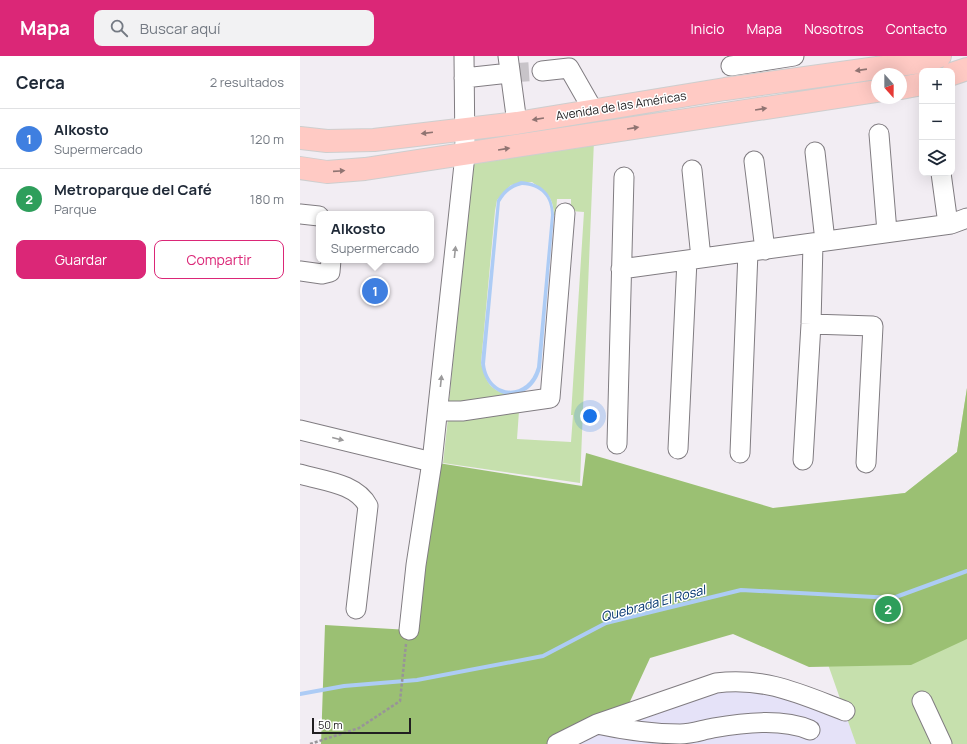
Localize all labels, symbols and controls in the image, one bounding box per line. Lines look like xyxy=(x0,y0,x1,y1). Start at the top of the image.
search box xyxy=(94,10,374,46)
text: Mapa xyxy=(20,15,70,41)
icon: search xyxy=(108,17,130,39)
text: Buscar aquí xyxy=(140,18,220,39)
text: Inicio xyxy=(691,19,725,38)
text: Mapa xyxy=(747,19,782,38)
text: Nosotros xyxy=(804,19,864,38)
text: Contacto xyxy=(886,19,947,38)
one-way arrow xyxy=(855,67,867,73)
north arrow xyxy=(871,68,907,104)
map controls xyxy=(919,68,955,176)
button: + xyxy=(919,68,955,104)
text: Cerca xyxy=(16,71,65,94)
text: 2 resultados xyxy=(210,73,284,91)
street label: Avenida de las Américas xyxy=(554,87,687,124)
button: − xyxy=(919,104,955,140)
one-way arrow xyxy=(755,106,768,112)
one-way arrow xyxy=(532,117,545,123)
text: Alkosto xyxy=(54,119,109,140)
one-way arrow xyxy=(627,125,639,131)
text: 1 xyxy=(26,130,32,148)
text: 120 m xyxy=(250,130,284,148)
one-way arrow xyxy=(420,130,433,136)
text: Supermercado xyxy=(54,140,143,158)
button: layers xyxy=(919,140,955,176)
one-way arrow xyxy=(498,145,510,151)
one-way arrow xyxy=(333,168,345,175)
text: Metroparque del Café xyxy=(54,179,212,200)
text: 2 xyxy=(25,190,33,208)
text: 180 m xyxy=(250,190,284,208)
text: Parque xyxy=(54,200,96,218)
popup xyxy=(316,211,434,263)
text: Alkosto xyxy=(331,218,385,239)
text: Supermercado xyxy=(331,239,419,257)
button: Guardar xyxy=(16,240,146,279)
button: Compartir xyxy=(154,240,284,279)
one-way arrow xyxy=(452,246,458,258)
pin: 1 xyxy=(362,276,388,306)
one-way arrow xyxy=(438,375,445,387)
your location xyxy=(580,406,600,426)
one-way arrow xyxy=(332,436,344,442)
water label: Quebrada El Rosal xyxy=(599,580,709,626)
pin: 2 xyxy=(875,594,901,624)
scale bar xyxy=(312,716,411,735)
text: 50 m xyxy=(318,717,343,732)

